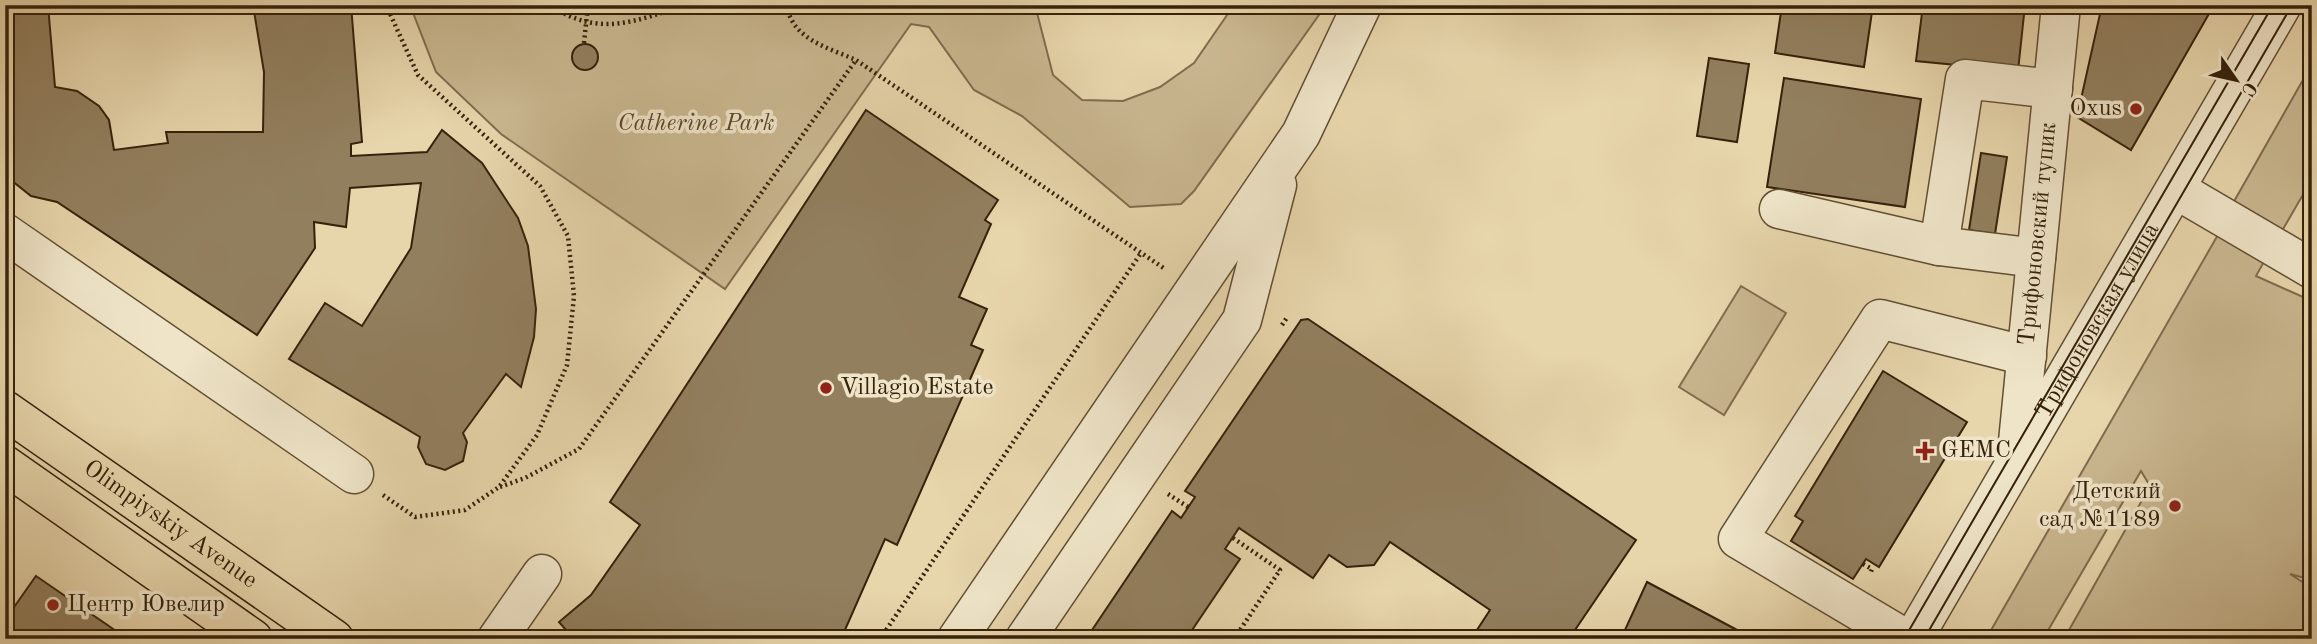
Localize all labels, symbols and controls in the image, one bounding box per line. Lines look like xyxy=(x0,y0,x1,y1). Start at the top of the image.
north arrow xyxy=(2202,46,2272,116)
text: С xyxy=(2237,78,2259,99)
place label: Oxus xyxy=(2069,97,2122,121)
marker: Oxus xyxy=(2128,101,2144,117)
park label: Catherine Park xyxy=(618,112,774,136)
street label: Трифоновский тупик xyxy=(2016,121,2061,347)
street label: Трифоновская улица xyxy=(2032,219,2164,423)
place label: Villagio Estate xyxy=(840,376,994,400)
marker: Villagio Estate xyxy=(818,380,834,396)
place label: GEMC xyxy=(1941,439,2011,463)
marker: GEMC xyxy=(1915,441,1935,461)
street label: Olimpiyskiy Avenue xyxy=(79,456,261,593)
place label: Детский сад №1189 xyxy=(2039,480,2161,532)
marker: Детский сад №1189 xyxy=(2167,498,2183,514)
place label: Центр Ювелир xyxy=(67,593,225,617)
marker: Центр Ювелир xyxy=(45,597,61,613)

